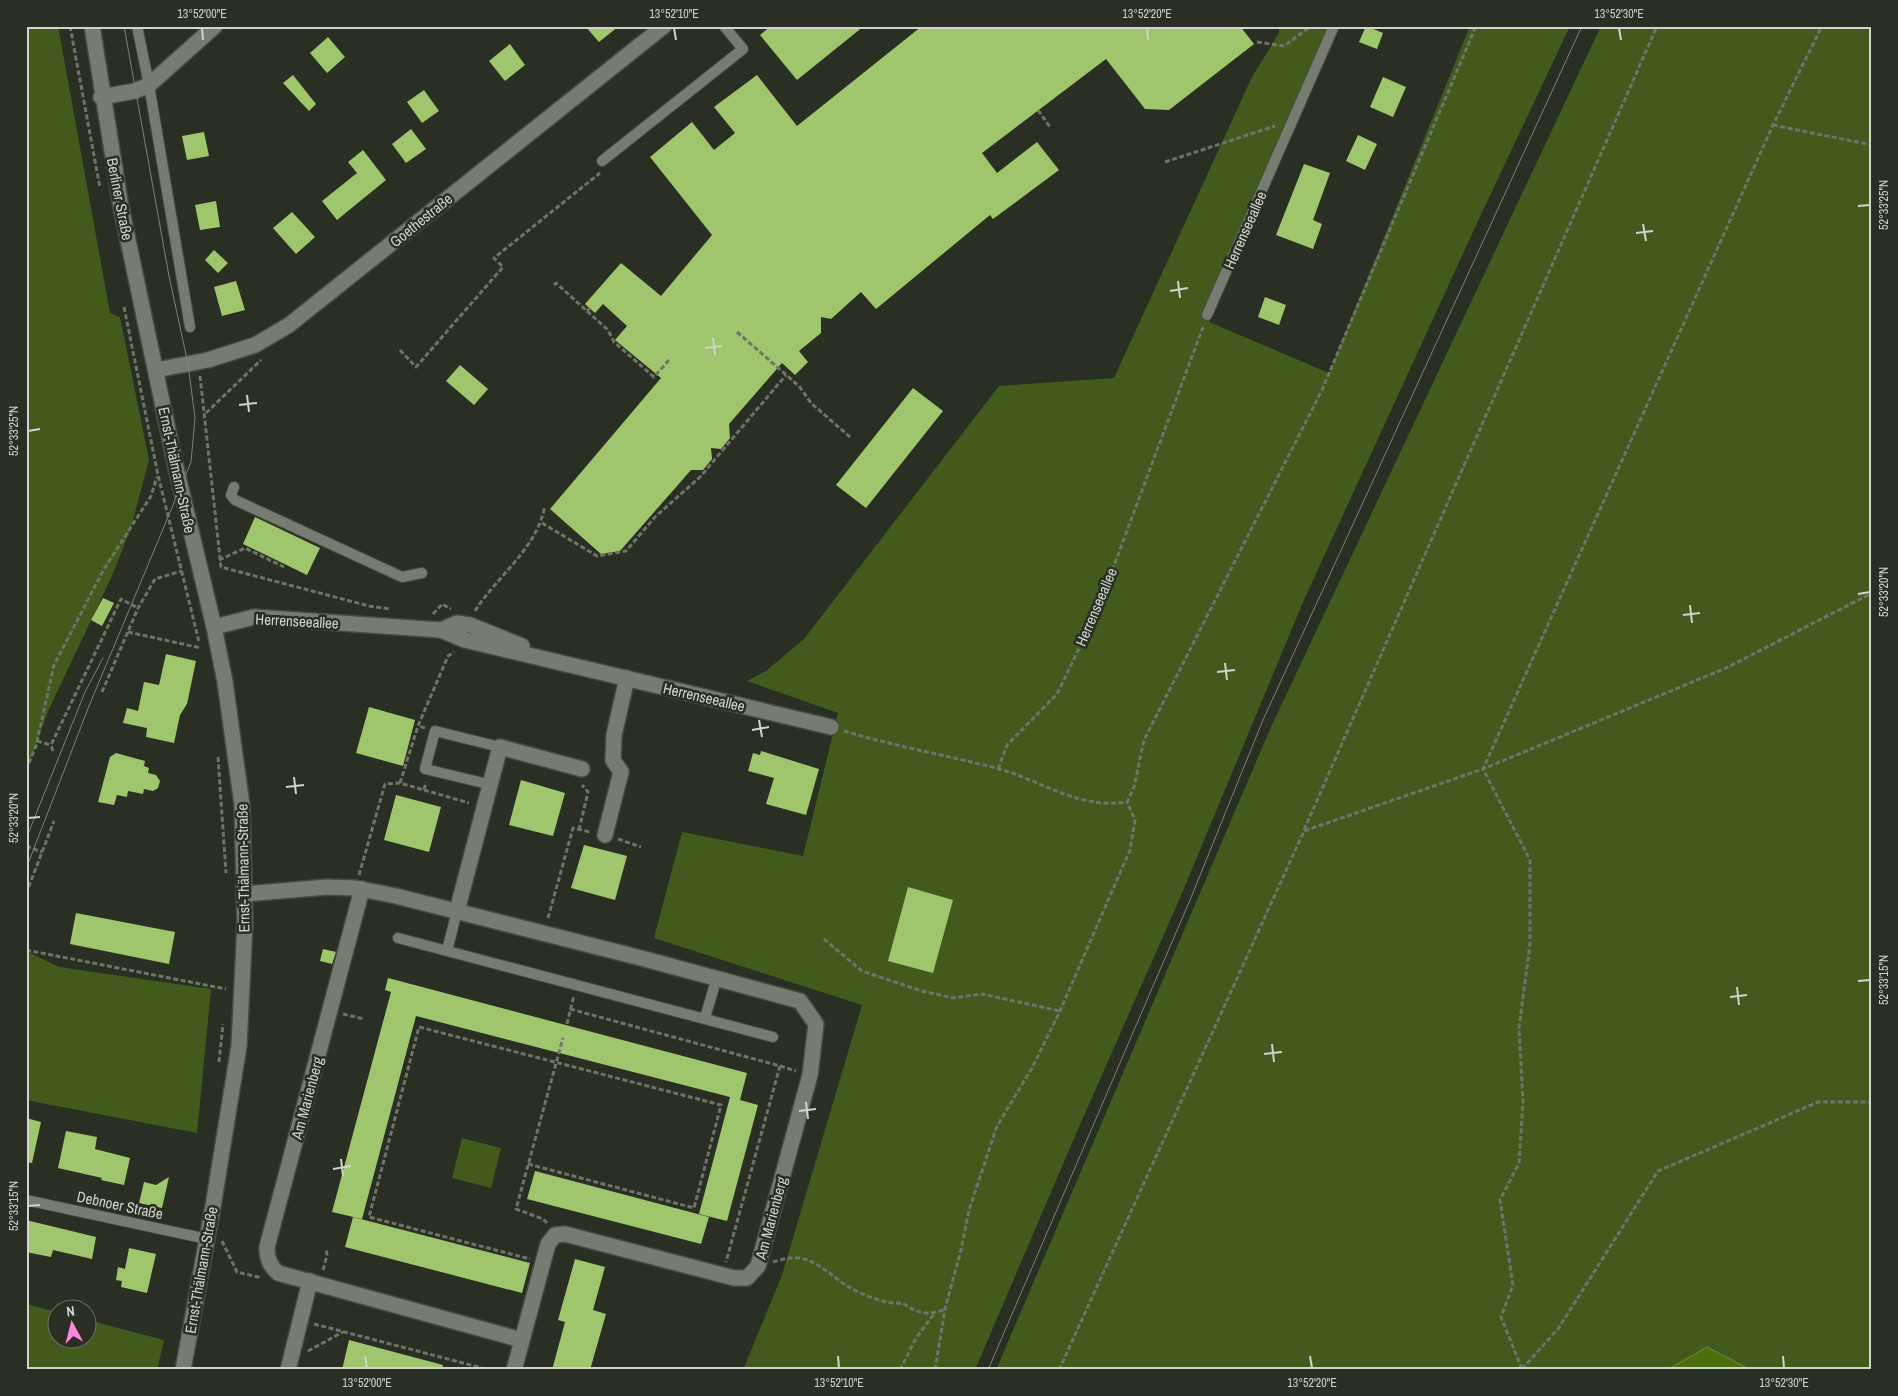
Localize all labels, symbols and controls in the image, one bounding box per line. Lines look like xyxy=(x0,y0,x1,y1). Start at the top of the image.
text: 13°52'00"E xyxy=(177,6,227,22)
text: 13°52'10"E xyxy=(649,6,699,22)
text: 13°52'20"E xyxy=(1122,6,1172,22)
text: 13°52'30"E xyxy=(1594,6,1644,22)
street label: Berliner Straße xyxy=(102,156,138,242)
text: 52°33'25"N xyxy=(1876,180,1892,230)
street label: Herrenseeallee xyxy=(1218,187,1272,272)
street label: Goethestraße xyxy=(385,188,457,252)
street label: Ernst-Thälmann-Straße xyxy=(153,405,201,535)
text: 52°33'25"N xyxy=(6,406,22,456)
street label: Herrenseeallee xyxy=(1070,564,1122,649)
text: 52°33'20"N xyxy=(1876,567,1892,617)
street label: Herrenseeallee xyxy=(255,608,339,634)
street label: Herrenseeallee xyxy=(661,677,747,717)
text: 52°33'20"N xyxy=(6,793,22,843)
street label: Ernst-Thälmann-Straße xyxy=(231,803,255,932)
text: 52°33'15"N xyxy=(1876,955,1892,1005)
street label: Am Marienberg xyxy=(286,1054,328,1143)
street label: Am Marienberg xyxy=(750,1174,792,1263)
text: 52°33'15"N xyxy=(6,1181,22,1231)
street label: Debnoer Straße xyxy=(75,1186,165,1224)
street label: Ernst-Thälmann-Straße xyxy=(180,1205,223,1335)
north arrow xyxy=(48,1298,98,1348)
text: N xyxy=(65,1302,76,1321)
text: 13°52'00"E xyxy=(342,1375,392,1391)
text: 13°52'10"E xyxy=(814,1375,864,1391)
text: 13°52'20"E xyxy=(1287,1375,1337,1391)
text: 13°52'30"E xyxy=(1759,1375,1809,1391)

